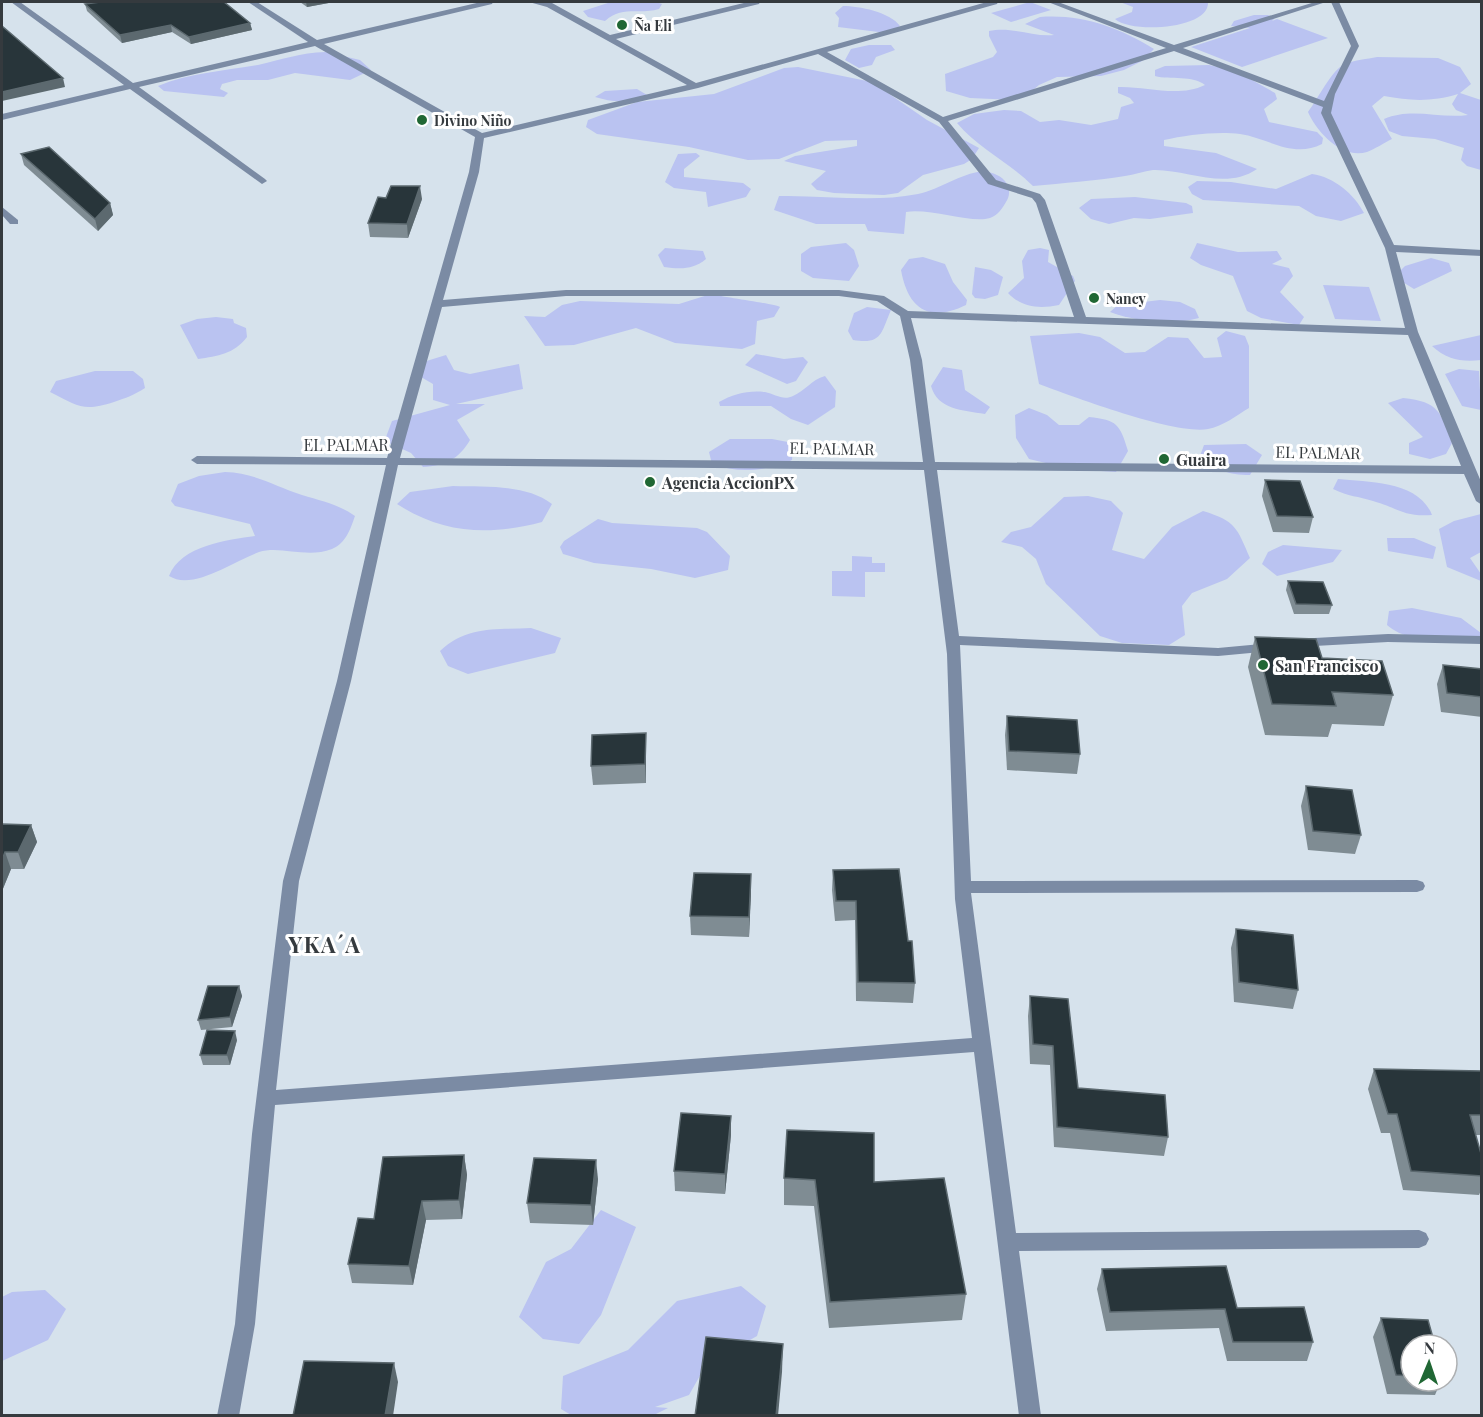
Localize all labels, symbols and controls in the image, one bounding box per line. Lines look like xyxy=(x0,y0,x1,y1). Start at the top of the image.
place label: Ña Eli xyxy=(634,16,673,35)
marker: Ña Eli xyxy=(615,18,629,32)
place label: Divino Niño xyxy=(434,111,512,130)
marker: Divino Niño xyxy=(415,113,429,127)
place label: Nancy xyxy=(1106,289,1147,308)
marker: Nancy xyxy=(1087,291,1101,305)
street label: EL PALMAR xyxy=(303,434,389,455)
street label: EL PALMAR xyxy=(789,437,875,459)
street label: EL PALMAR xyxy=(1275,441,1361,463)
place label: Guaira xyxy=(1176,449,1227,470)
marker: Guaira xyxy=(1157,452,1171,466)
place label: Agencia AccionPX xyxy=(661,472,796,493)
marker: Agencia AccionPX xyxy=(643,475,657,489)
place label: San Francisco xyxy=(1275,655,1379,676)
marker: San Francisco xyxy=(1256,658,1270,672)
district label: YKA´A xyxy=(288,929,361,959)
north arrow xyxy=(1399,1333,1459,1393)
text: N xyxy=(1423,1337,1436,1358)

